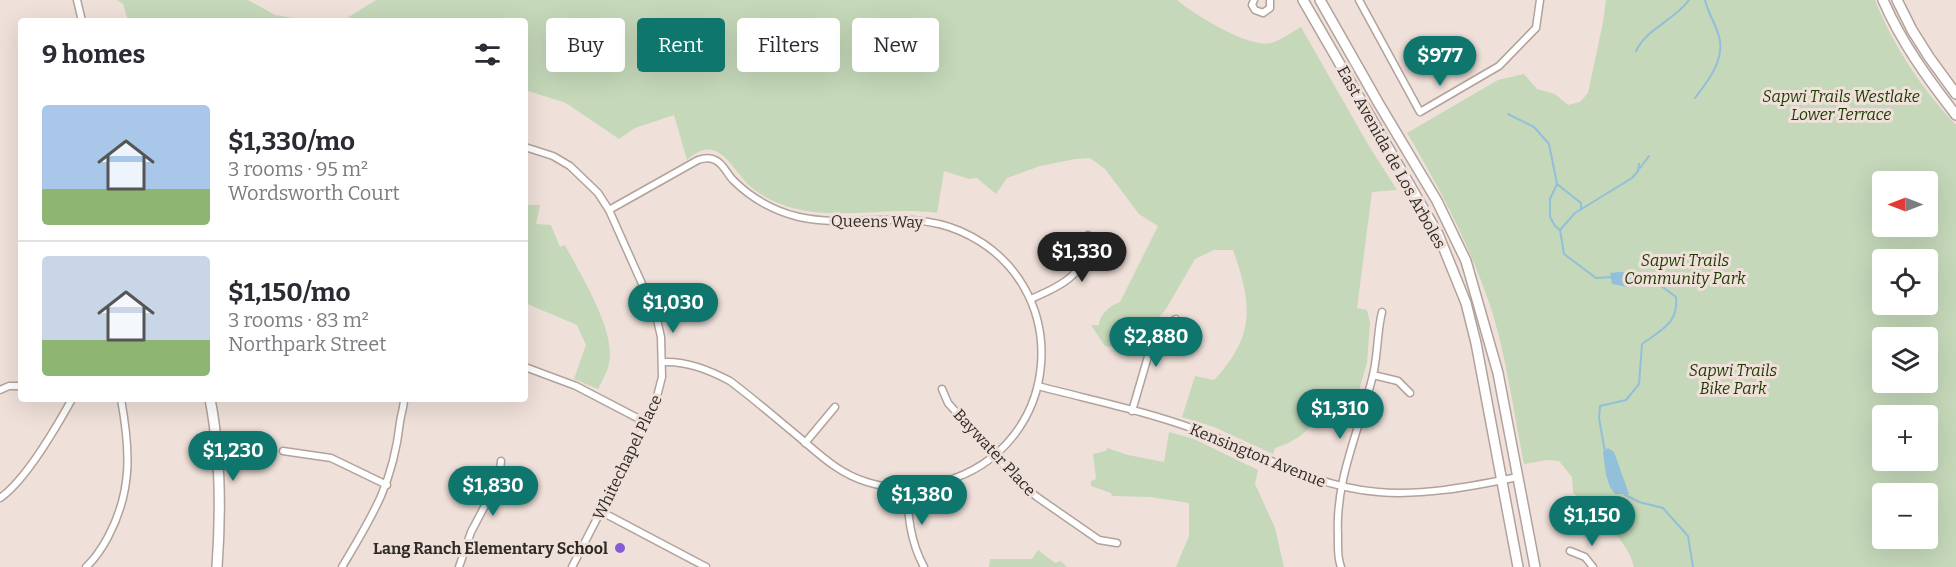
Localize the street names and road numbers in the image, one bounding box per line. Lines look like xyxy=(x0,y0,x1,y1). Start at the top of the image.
street label: East Avenida de Los Arboles xyxy=(1333,63,1450,252)
street label: Queens Way xyxy=(831,211,924,232)
street label: Whitechapel Place xyxy=(589,391,666,523)
street label: Baywater Place xyxy=(949,405,1040,500)
street label: Kensington Avenue xyxy=(1187,419,1329,491)

